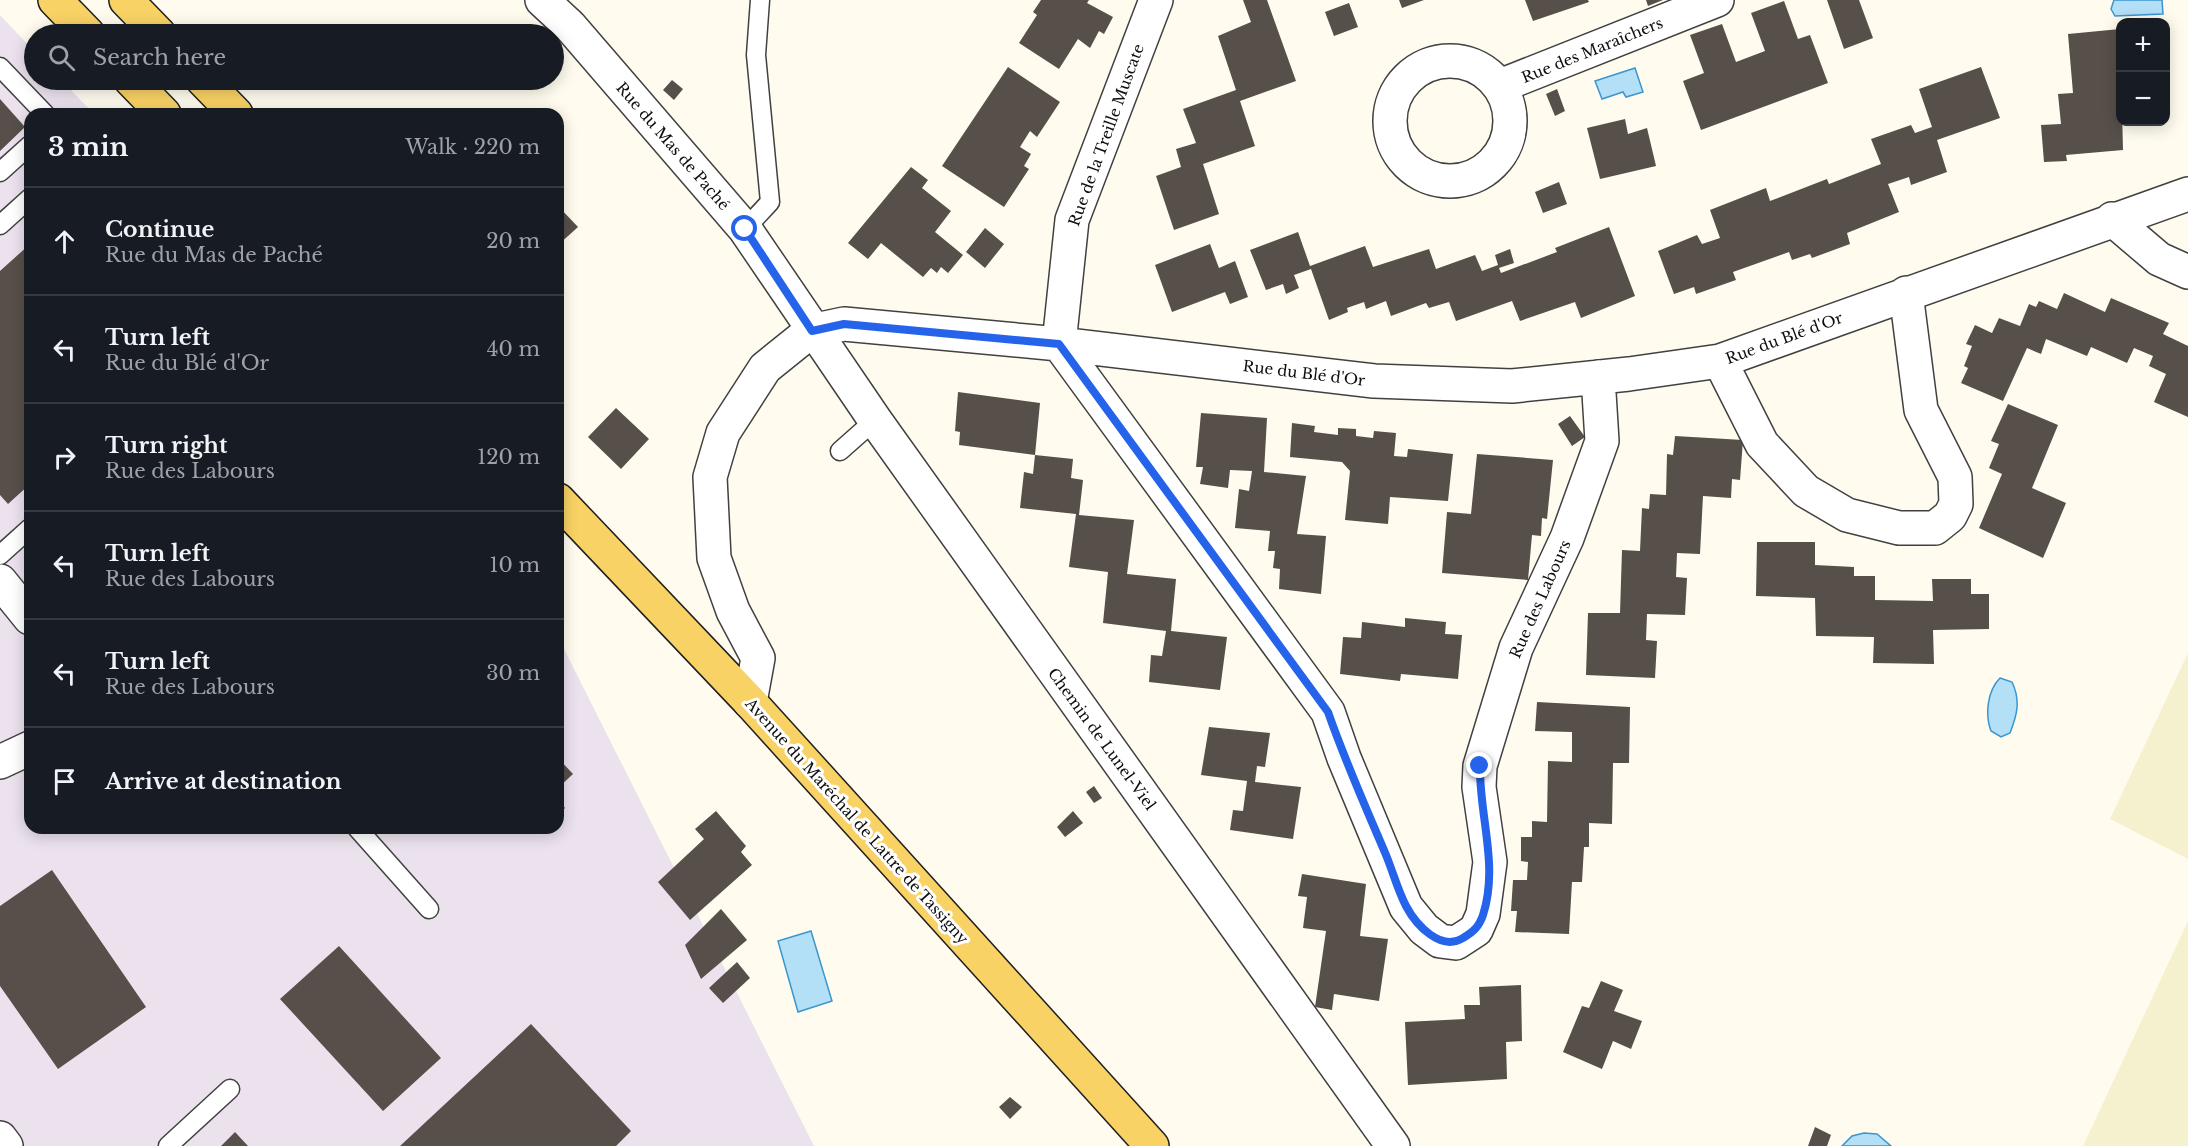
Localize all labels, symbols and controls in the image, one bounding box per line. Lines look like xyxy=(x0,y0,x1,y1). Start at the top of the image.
street label: Rue des Maraîchers xyxy=(1519,13,1666,87)
map controls xyxy=(2116,18,2170,126)
button: + xyxy=(2116,18,2170,72)
search box xyxy=(24,24,564,90)
icon: search xyxy=(45,41,78,74)
street label: Rue de la Treille Muscate xyxy=(1064,41,1148,229)
text: Search here xyxy=(93,44,226,71)
button: − xyxy=(2116,72,2170,126)
street label: Rue du Mas de Paché xyxy=(612,78,734,214)
text: 3 min xyxy=(48,131,129,163)
text: Walk · 220 m xyxy=(405,135,540,159)
route start xyxy=(731,215,757,241)
text: Continue xyxy=(105,216,214,243)
icon: ahead xyxy=(48,225,81,258)
text: 20 m xyxy=(486,229,540,253)
text: Rue du Mas de Paché xyxy=(105,243,323,267)
street label: Rue du Blé d'Or xyxy=(1723,308,1846,368)
text: Turn left xyxy=(105,324,210,351)
icon: left xyxy=(48,333,81,366)
text: 40 m xyxy=(487,337,540,361)
text: Rue du Blé d'Or xyxy=(105,351,269,375)
street label: Rue du Blé d'Or xyxy=(1242,356,1367,390)
text: Turn right xyxy=(105,432,227,459)
icon: right xyxy=(48,441,81,474)
text: 120 m xyxy=(477,445,540,469)
text: Rue des Labours xyxy=(105,459,275,483)
street label: Rue des Labours xyxy=(1505,537,1575,661)
text: Turn left xyxy=(105,540,210,567)
icon: left xyxy=(48,549,81,582)
text: 10 m xyxy=(490,553,540,577)
text: Rue des Labours xyxy=(105,567,275,591)
text: Turn left xyxy=(105,648,210,675)
icon: left xyxy=(48,657,81,690)
text: 30 m xyxy=(486,661,540,685)
street label: Chemin de Lunel-Viel xyxy=(1044,664,1160,814)
text: Rue des Labours xyxy=(105,675,275,699)
street label: Avenue du Maréchal de Lattre de Tassigny xyxy=(741,693,973,948)
route end xyxy=(1466,752,1492,778)
icon: arrive xyxy=(48,765,81,798)
text: Arrive at destination xyxy=(105,768,342,795)

